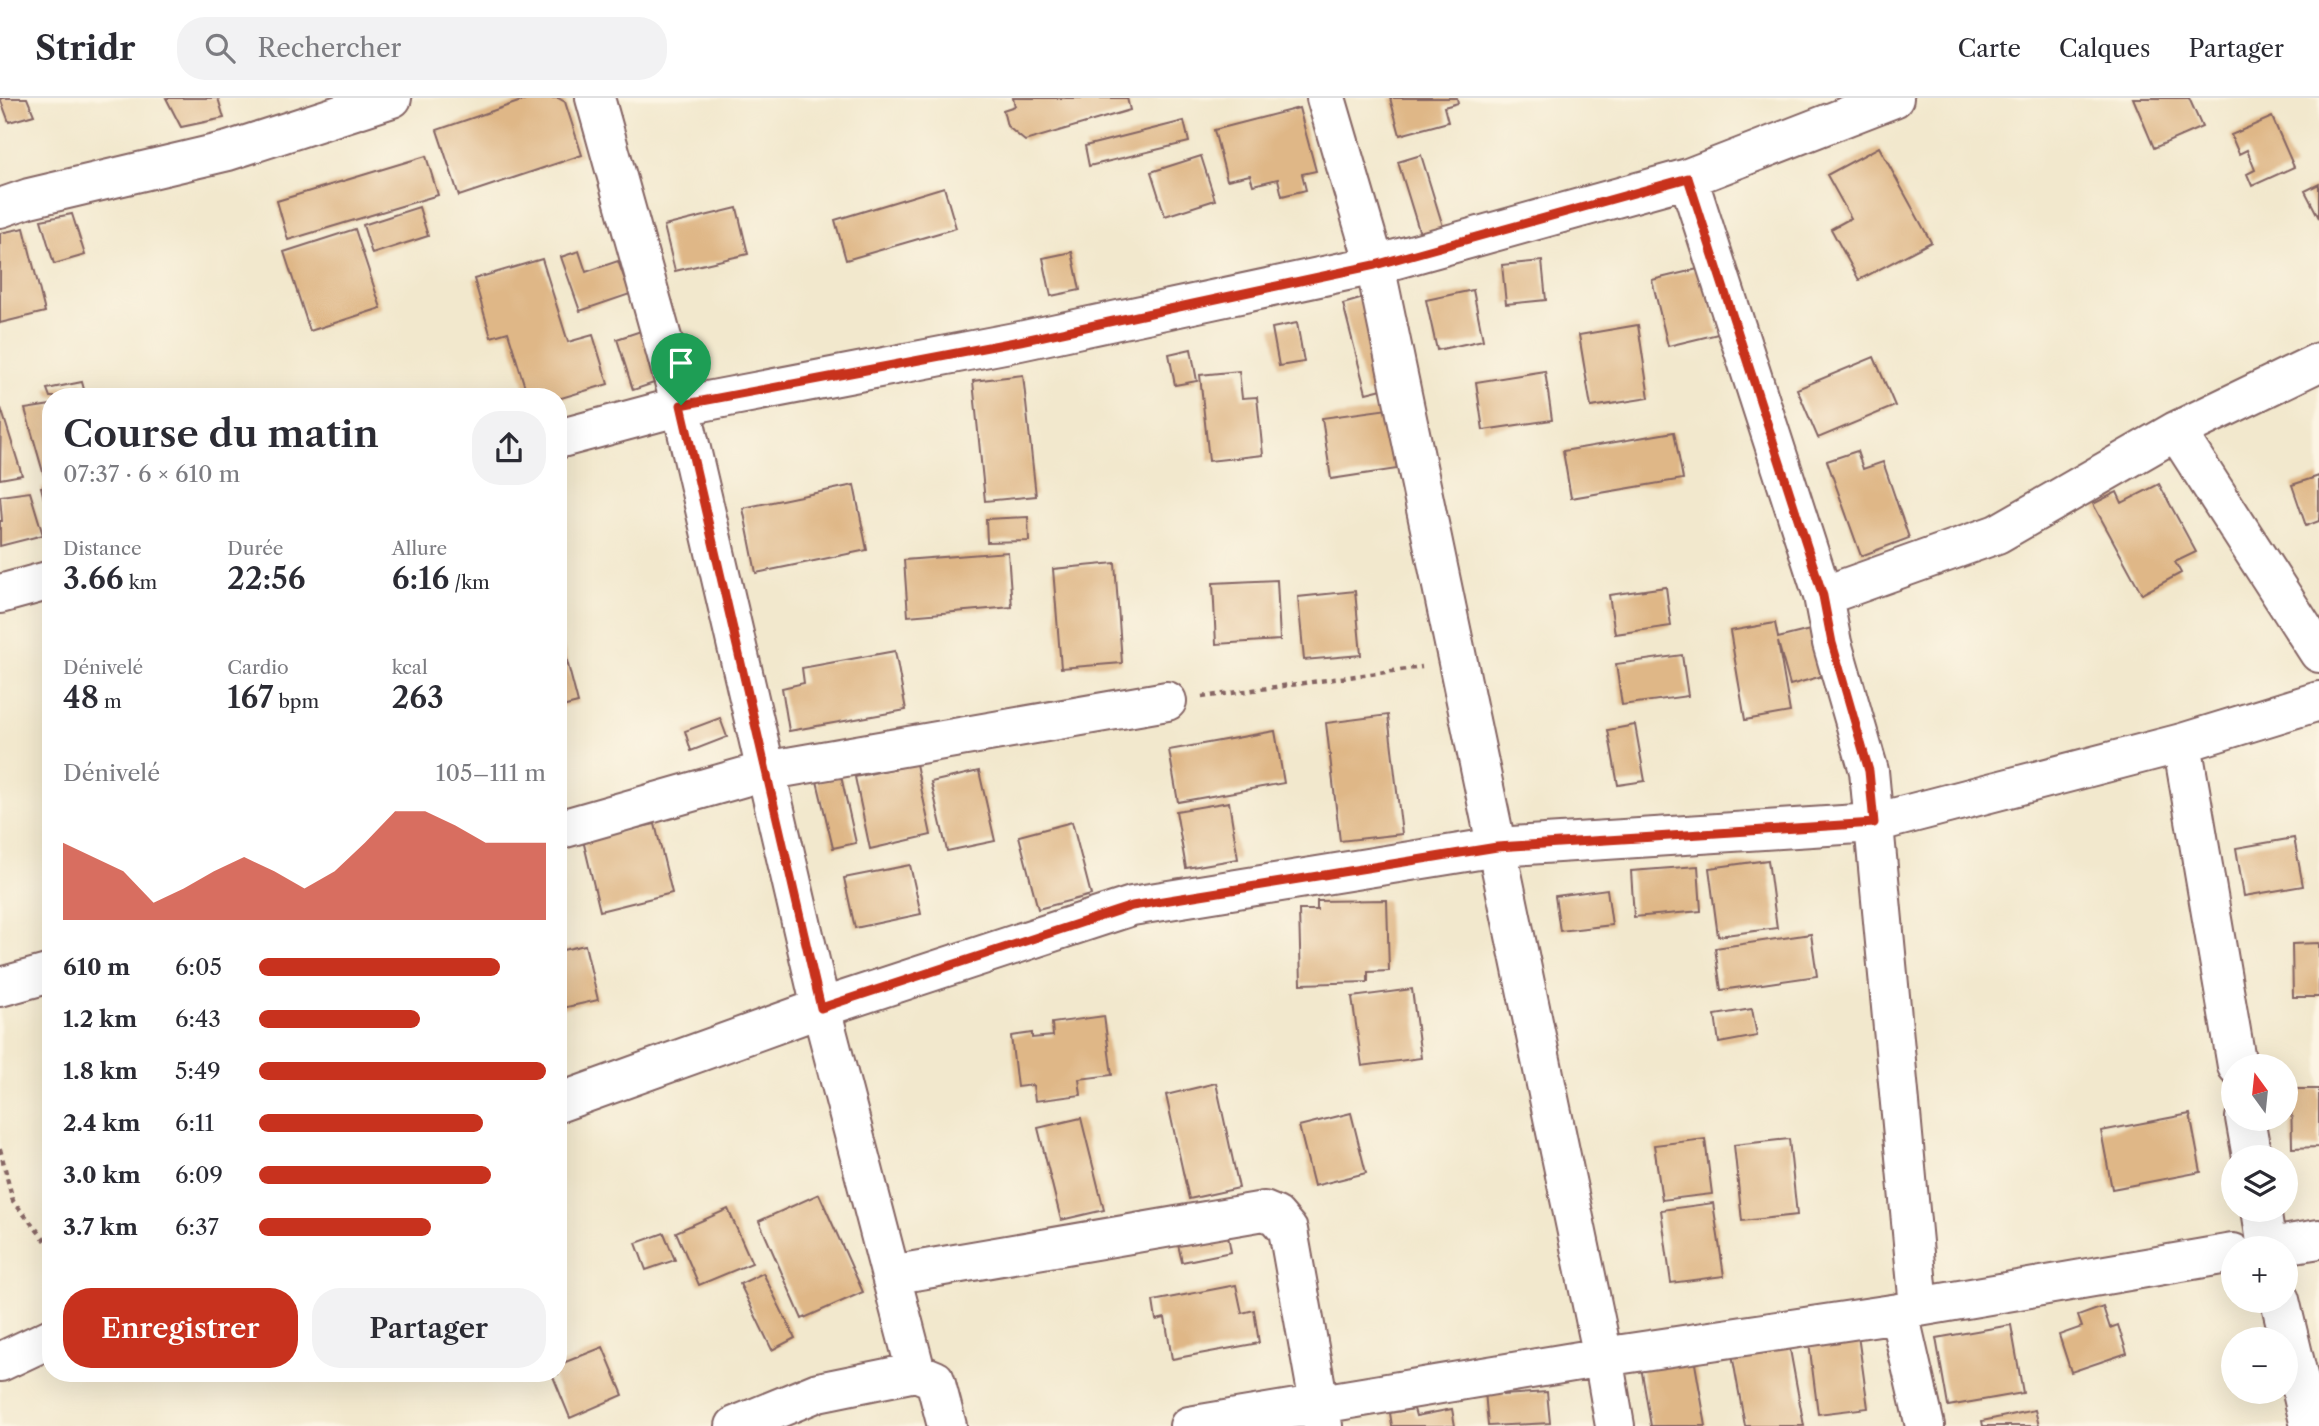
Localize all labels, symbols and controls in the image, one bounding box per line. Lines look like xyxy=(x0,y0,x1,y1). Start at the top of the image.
search box xyxy=(177,17,667,80)
text: Stridr xyxy=(35,28,135,69)
icon: search xyxy=(201,29,239,67)
text: Rechercher xyxy=(257,32,401,64)
text: Carte xyxy=(1958,34,2021,63)
text: Calques xyxy=(2059,34,2150,63)
text: Partager xyxy=(2188,34,2284,63)
pin xyxy=(651,333,711,405)
icon: arrive xyxy=(662,344,700,382)
text: Course du matin xyxy=(63,410,379,457)
button: share xyxy=(472,411,546,485)
text: 07:37 · 6 × 610 m xyxy=(63,460,240,488)
text: Distance xyxy=(63,537,142,560)
text: Durée xyxy=(227,537,283,560)
text: Allure xyxy=(392,537,447,560)
text: 3.66 xyxy=(63,560,124,597)
text: 22:56 xyxy=(227,560,305,597)
text: 6:16 xyxy=(392,560,449,597)
text: km xyxy=(124,571,157,594)
text: /km xyxy=(449,571,490,594)
text: Dénivelé xyxy=(63,656,143,679)
text: Cardio xyxy=(227,656,289,679)
text: kcal xyxy=(392,656,428,679)
text: 48 xyxy=(63,679,99,716)
text: 167 xyxy=(227,679,273,716)
text: 263 xyxy=(392,679,444,716)
text: m xyxy=(99,690,122,713)
text: bpm xyxy=(273,690,319,713)
text: Dénivelé xyxy=(63,759,160,787)
text: 105–111 m xyxy=(436,759,546,787)
text: 610 m xyxy=(63,953,130,981)
text: 6:05 xyxy=(175,953,222,981)
text: 1.2 km xyxy=(63,1005,137,1033)
text: 6:43 xyxy=(175,1005,221,1033)
north arrow xyxy=(2221,1054,2298,1130)
map controls xyxy=(2221,1054,2298,1404)
text: 1.8 km xyxy=(63,1057,138,1085)
text: 5:49 xyxy=(175,1057,221,1085)
text: 2.4 km xyxy=(63,1109,140,1137)
text: 6:11 xyxy=(175,1109,214,1137)
button: layers xyxy=(2221,1145,2298,1222)
text: 3.0 km xyxy=(63,1161,141,1189)
text: 6:09 xyxy=(175,1161,223,1189)
text: 3.7 km xyxy=(63,1213,138,1241)
text: 6:37 xyxy=(175,1213,219,1241)
button: + xyxy=(2221,1236,2298,1313)
button: Enregistrer xyxy=(63,1288,298,1368)
button: Partager xyxy=(312,1288,546,1368)
button: − xyxy=(2221,1327,2298,1404)

